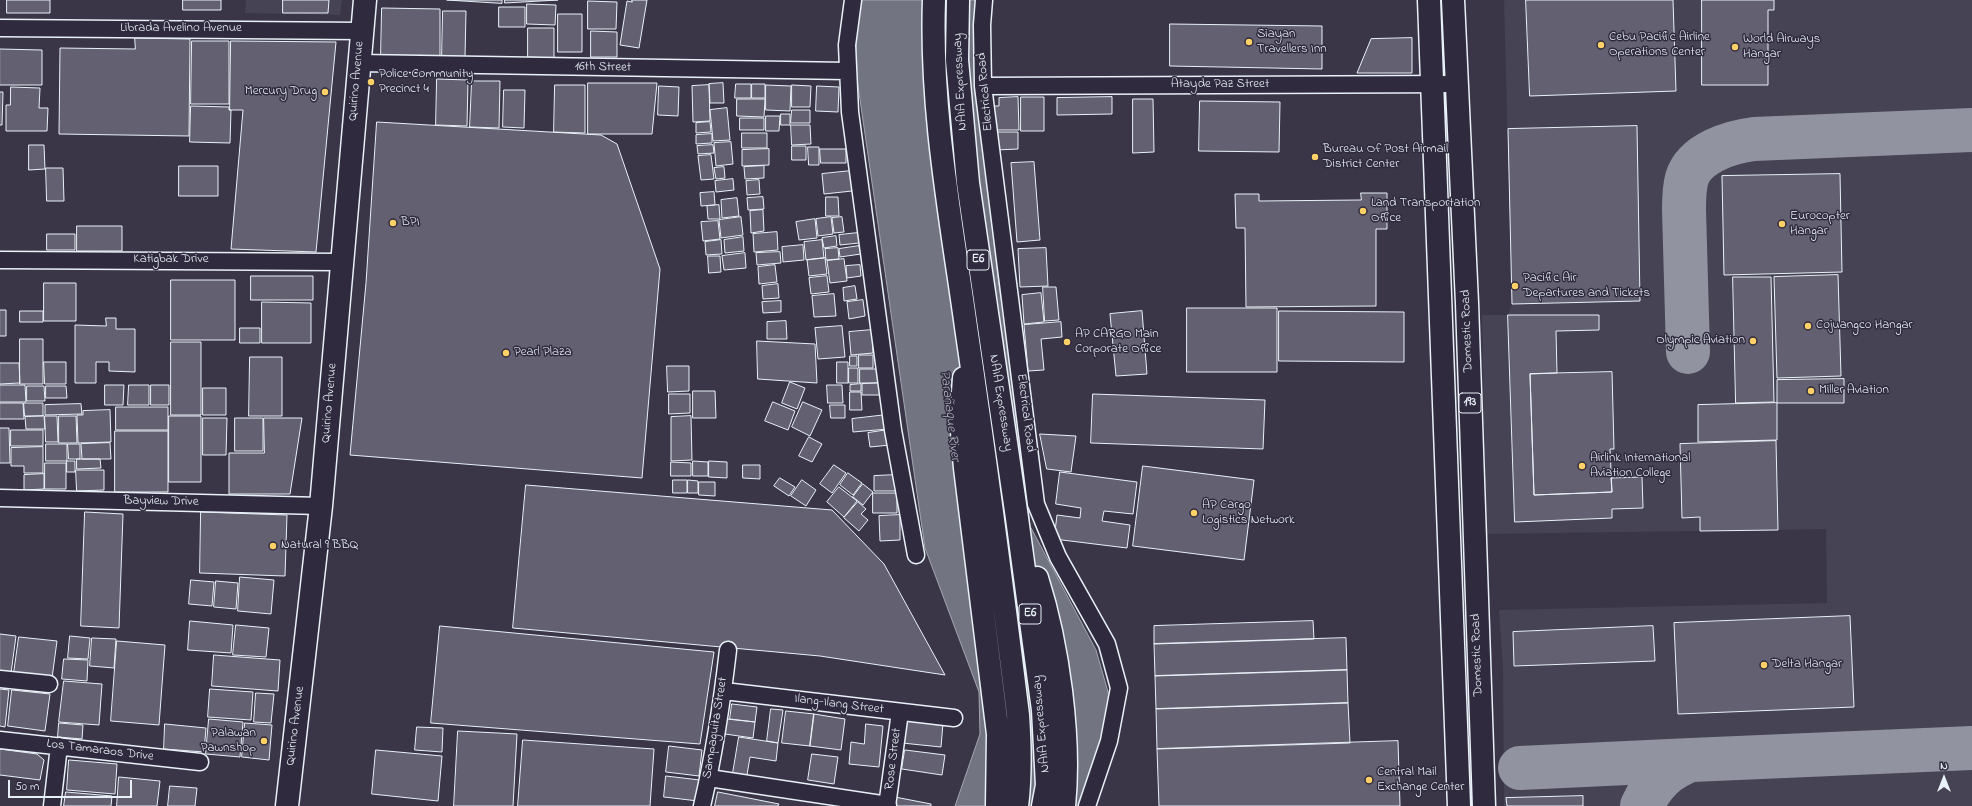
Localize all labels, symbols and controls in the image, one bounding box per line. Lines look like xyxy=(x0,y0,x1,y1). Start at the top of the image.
street label: Librada Avelino Avenue xyxy=(120,21,242,37)
place label: Siayan Travellers Inn xyxy=(1257,27,1327,58)
place label: Cebu Pacific Airline Operations Center xyxy=(1609,30,1710,61)
place label: World Airways Hangar xyxy=(1743,32,1820,63)
street label: NAIA Expressway xyxy=(951,33,971,131)
marker: Siayan Travellers Inn xyxy=(1244,37,1254,47)
marker: Cebu Pacific Airline Operations Center xyxy=(1596,40,1606,50)
street label: Quirino Avenue xyxy=(346,41,368,121)
marker: World Airways Hangar xyxy=(1730,42,1740,52)
street label: Electrical Road xyxy=(975,52,997,132)
street label: 16th Street xyxy=(575,60,631,76)
place label: Police Community Precinct 4 xyxy=(379,67,473,98)
marker: Police Community Precinct 4 xyxy=(366,77,376,87)
street label: Atayde Paz Street xyxy=(1171,77,1269,93)
place label: Mercury Drug xyxy=(245,84,317,100)
marker: Mercury Drug xyxy=(320,87,330,97)
place label: Bureau Of Post Airmail District Center xyxy=(1323,142,1448,173)
marker: Bureau Of Post Airmail District Center xyxy=(1310,152,1320,162)
place label: Land Transportation Office xyxy=(1371,196,1480,227)
marker: Land Transportation Office xyxy=(1358,206,1368,216)
place label: Eurocopter Hangar xyxy=(1790,209,1850,240)
place label: BPI xyxy=(401,215,420,231)
marker: BPI xyxy=(388,218,398,228)
marker: Eurocopter Hangar xyxy=(1777,219,1787,229)
road number: E6 xyxy=(967,250,989,270)
street label: Katigbak Drive xyxy=(133,252,209,268)
place label: Pacific Air Departures and Tickets xyxy=(1523,271,1650,302)
marker: Pacific Air Departures and Tickets xyxy=(1510,281,1520,291)
street label: Domestic Road xyxy=(1459,289,1477,373)
place label: Cojuangco Hangar xyxy=(1816,318,1913,334)
marker: Cojuangco Hangar xyxy=(1803,321,1813,331)
place label: AP CARGO Main Corporate Office xyxy=(1075,327,1161,358)
place label: Olympic Aviation xyxy=(1656,333,1745,349)
marker: Olympic Aviation xyxy=(1748,336,1758,346)
marker: AP CARGO Main Corporate Office xyxy=(1062,337,1072,347)
place label: Pearl Plaza xyxy=(514,345,571,361)
marker: Pearl Plaza xyxy=(501,348,511,358)
street label: NAIA Expressway xyxy=(985,354,1015,452)
street label: Quirino Avenue xyxy=(319,363,341,443)
water label: Parañaque River xyxy=(935,370,963,462)
street label: Electrical Road xyxy=(1012,373,1038,453)
place label: Miller Aviation xyxy=(1819,383,1889,399)
marker: Miller Aviation xyxy=(1806,386,1816,396)
road number: 193 xyxy=(1459,393,1481,413)
place label: Airlink International Aviation College xyxy=(1590,451,1690,482)
marker: Airlink International Aviation College xyxy=(1577,461,1587,471)
street label: Bayview Drive xyxy=(123,494,199,510)
place label: AP Cargo Logistics Network xyxy=(1202,498,1295,529)
marker: AP Cargo Logistics Network xyxy=(1189,508,1199,518)
place label: Natural 9 BBQ xyxy=(281,538,358,554)
marker: Natural 9 BBQ xyxy=(268,541,278,551)
road number: E6 xyxy=(1019,604,1041,624)
street label: Domestic Road xyxy=(1469,613,1487,697)
place label: Delta Hangar xyxy=(1772,657,1842,673)
marker: Delta Hangar xyxy=(1759,660,1769,670)
street label: NAIA Expressway xyxy=(1030,675,1054,773)
street label: Sampaguita Street xyxy=(700,676,732,780)
street label: Quirino Avenue xyxy=(283,685,309,767)
street label: Ilang-Ilang Street xyxy=(793,692,885,718)
place label: Palawan Pawnshop xyxy=(201,726,256,757)
street label: Rose Street xyxy=(882,727,906,791)
marker: Palawan Pawnshop xyxy=(259,736,269,746)
street label: Los Tamaraos Drive xyxy=(46,737,154,765)
north arrow xyxy=(1924,758,1964,798)
text: N xyxy=(1940,758,1948,774)
place label: Central Mail Exchange Center xyxy=(1377,765,1464,796)
scale bar xyxy=(10,772,134,798)
marker: Central Mail Exchange Center xyxy=(1364,775,1374,785)
text: 50 m xyxy=(15,778,39,796)

